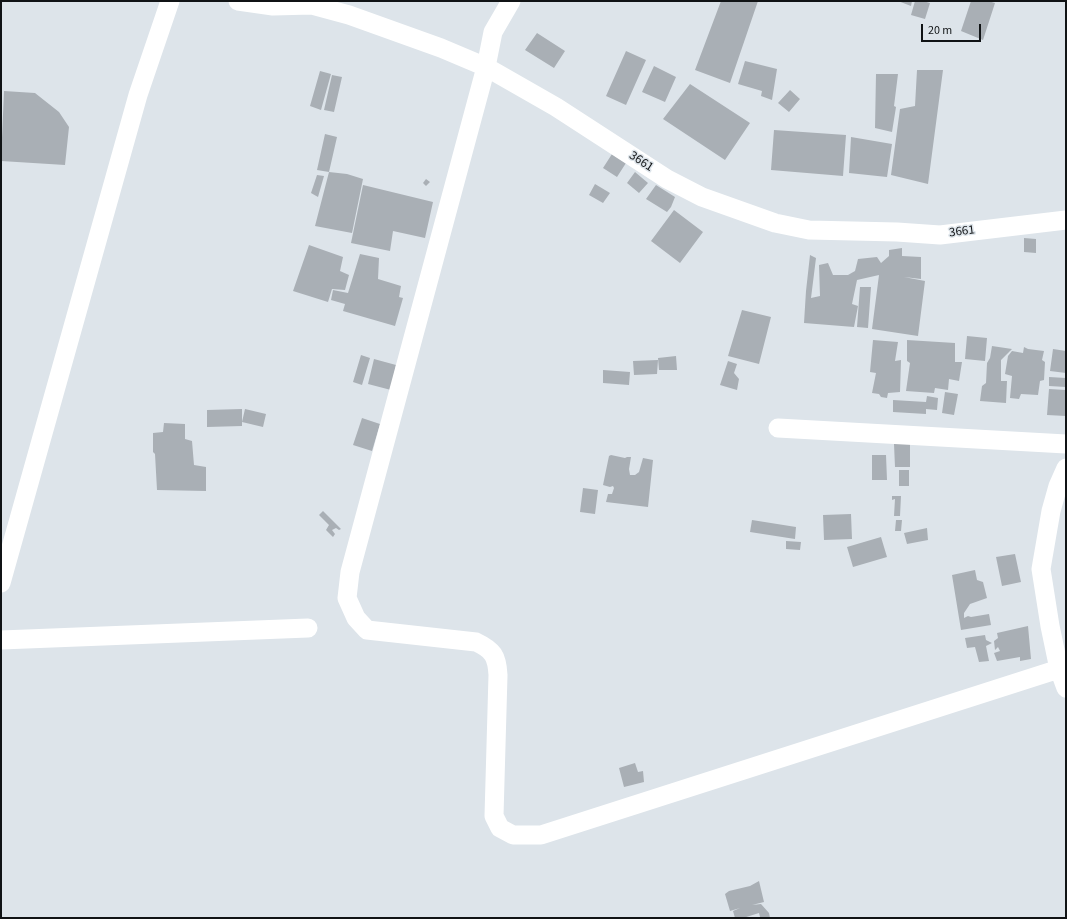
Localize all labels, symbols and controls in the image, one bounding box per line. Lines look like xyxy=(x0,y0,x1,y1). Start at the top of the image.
scale bar xyxy=(923,16,983,42)
text: 20 m xyxy=(928,22,952,39)
street label: 3661 xyxy=(626,148,656,176)
street label: 3661 xyxy=(948,223,976,241)

